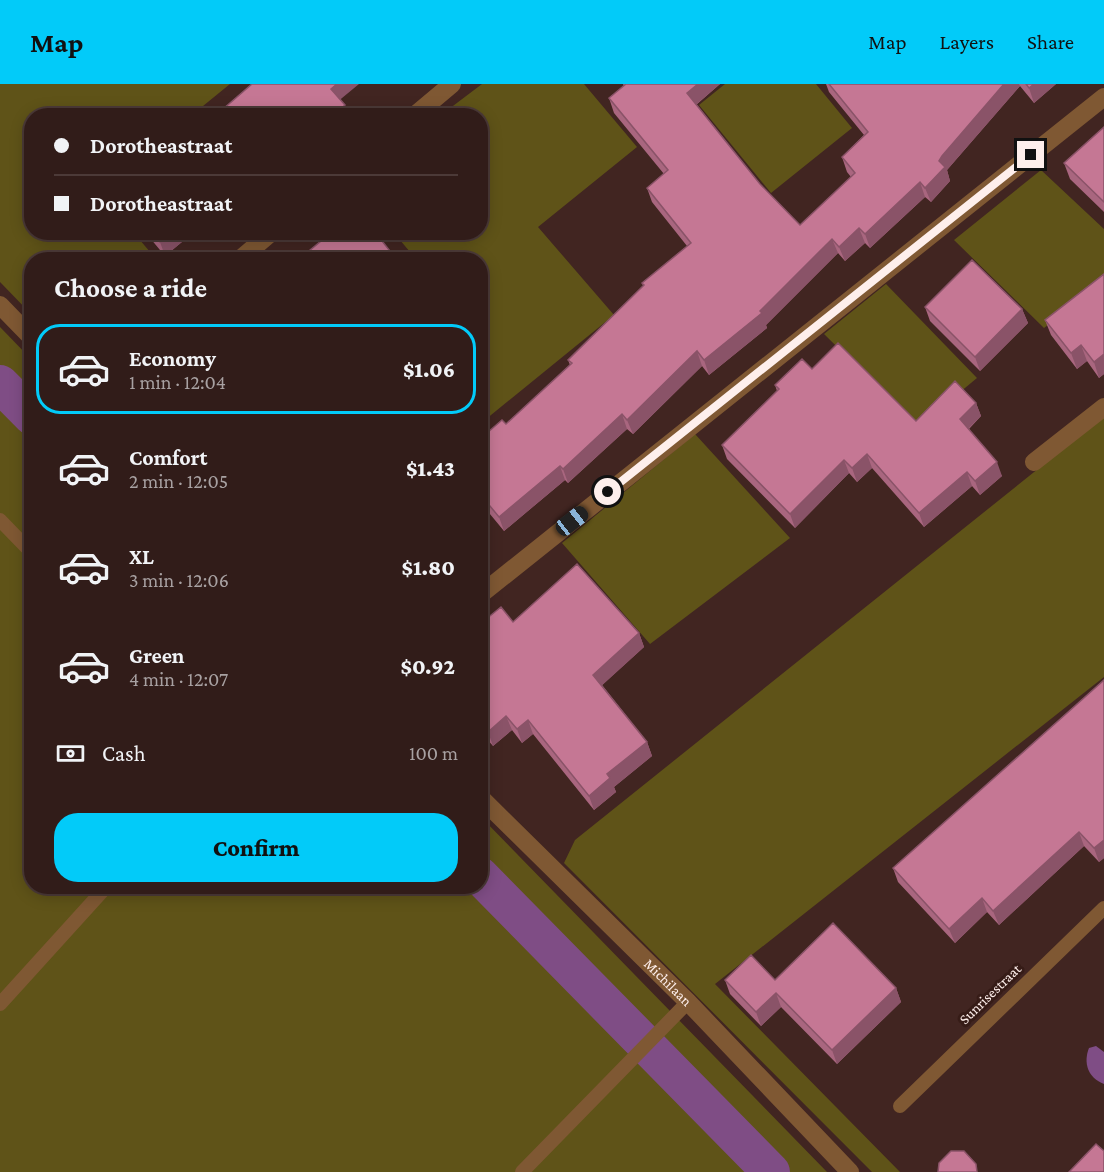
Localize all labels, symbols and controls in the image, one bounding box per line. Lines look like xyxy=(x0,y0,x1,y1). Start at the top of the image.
text: Map xyxy=(30,27,83,58)
text: Map xyxy=(868,30,907,54)
text: Layers xyxy=(940,30,994,54)
text: Share xyxy=(1027,30,1074,54)
text: Dorotheastraat xyxy=(90,133,232,158)
route end xyxy=(1017,141,1044,168)
text: Dorotheastraat xyxy=(90,191,232,216)
text: Choose a ride xyxy=(54,273,207,303)
icon: car xyxy=(57,342,111,396)
text: Economy xyxy=(129,346,216,371)
text: $1.06 xyxy=(403,357,455,382)
text: 1 min · 12:04 xyxy=(129,371,226,393)
icon: car xyxy=(57,441,111,495)
text: Comfort xyxy=(129,445,207,470)
text: $1.43 xyxy=(406,456,455,481)
text: 2 min · 12:05 xyxy=(129,470,228,492)
route start xyxy=(594,478,621,505)
car xyxy=(552,503,592,539)
icon: car xyxy=(57,540,111,594)
text: XL xyxy=(129,544,154,569)
text: $1.80 xyxy=(402,555,455,580)
text: 3 min · 12:06 xyxy=(129,569,229,591)
icon: car xyxy=(57,639,111,693)
text: Green xyxy=(129,643,185,668)
text: $0.92 xyxy=(401,654,455,679)
text: 4 min · 12:07 xyxy=(129,668,228,690)
icon: cash xyxy=(54,737,87,770)
text: Cash xyxy=(102,741,146,766)
text: 100 m xyxy=(409,742,458,764)
button: Confirm xyxy=(54,813,458,882)
street label: Michilaan xyxy=(641,955,695,1009)
street label: Sunrisestraat xyxy=(956,960,1025,1027)

